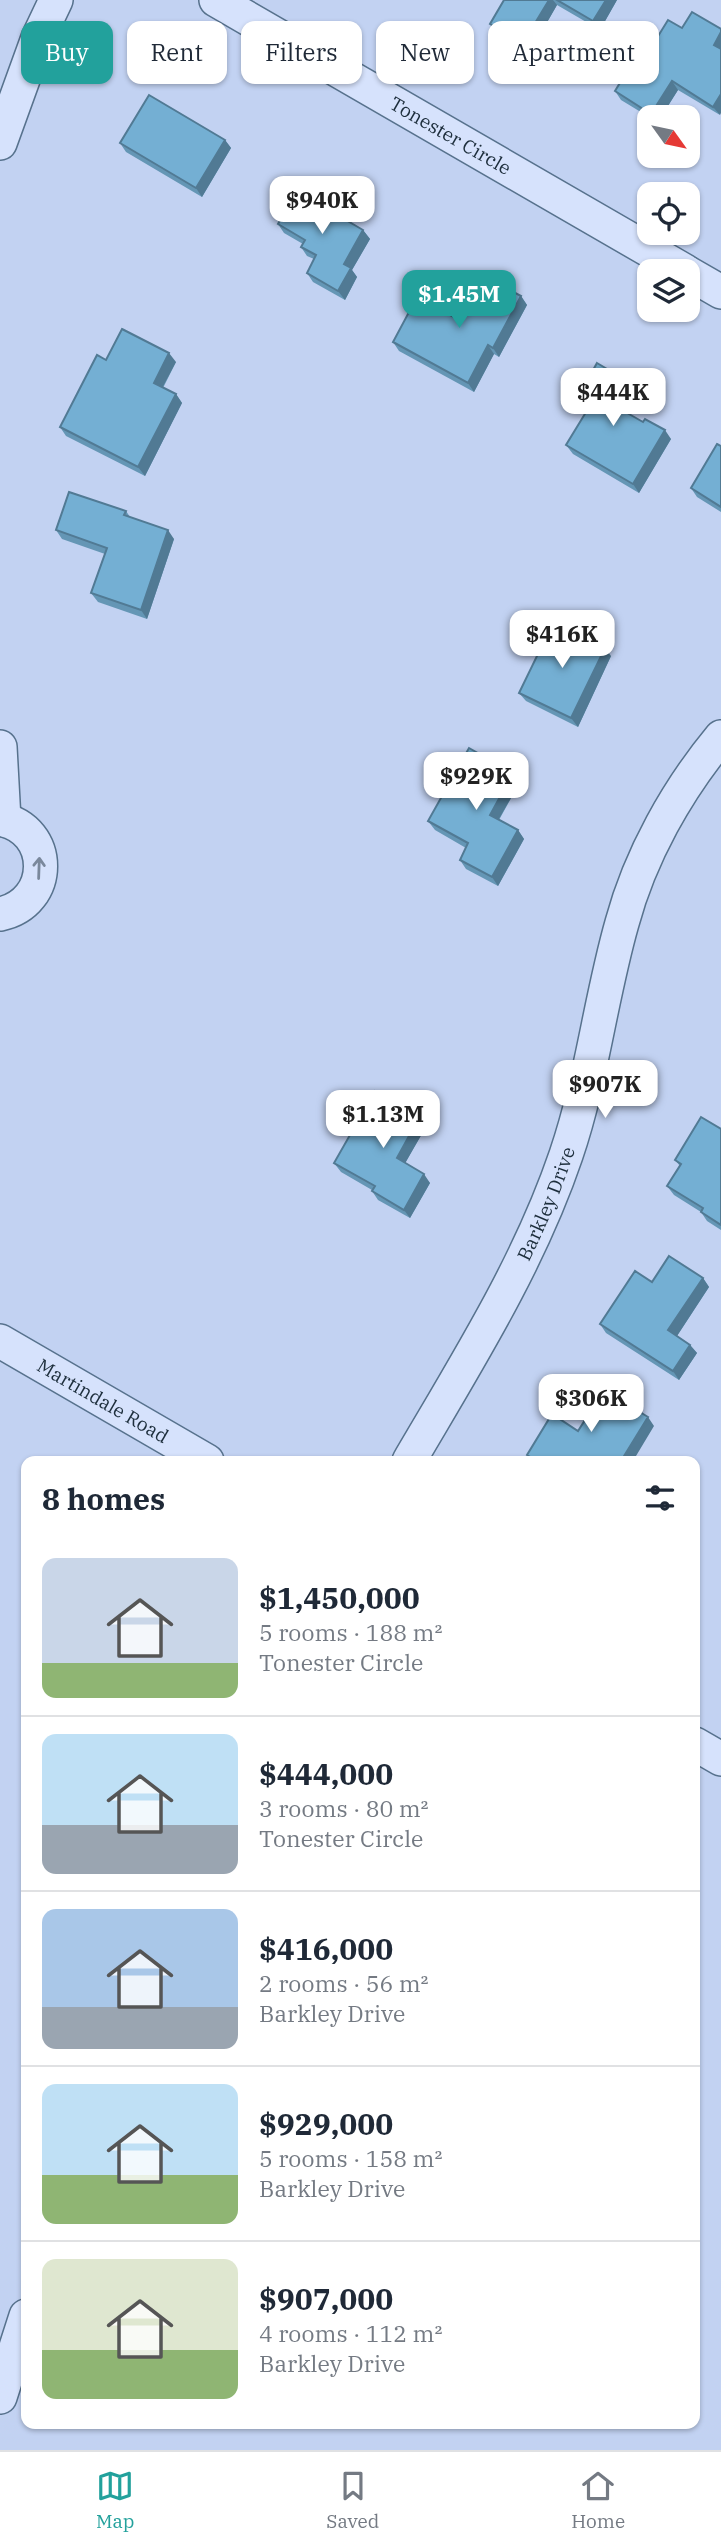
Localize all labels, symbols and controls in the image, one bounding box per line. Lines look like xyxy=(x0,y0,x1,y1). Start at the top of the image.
chip: Buy xyxy=(21,21,113,84)
chip: Rent xyxy=(127,21,227,84)
chip: Filters xyxy=(241,21,362,84)
chip: New xyxy=(376,21,474,84)
chip: Apartment xyxy=(488,21,659,84)
street label: Tonester Circle xyxy=(386,91,516,180)
north arrow xyxy=(637,105,700,168)
map controls xyxy=(637,105,700,322)
pin: $940K xyxy=(273,176,371,236)
button: locate xyxy=(637,182,700,245)
text: $940K xyxy=(286,184,358,214)
button: layers xyxy=(637,259,700,322)
pin: $1.45M xyxy=(402,270,516,330)
text: $1.45M xyxy=(418,278,500,308)
pin: $444K xyxy=(564,368,662,428)
text: $444K xyxy=(577,376,649,406)
pin: $416K xyxy=(513,610,611,670)
text: $416K xyxy=(526,618,598,648)
pin: $929K xyxy=(427,752,525,812)
text: $929K xyxy=(440,760,512,790)
one-way arrow xyxy=(33,857,46,880)
pin: $907K xyxy=(556,1060,654,1120)
text: $907K xyxy=(569,1068,641,1098)
pin: $1.13M xyxy=(326,1090,440,1150)
text: $1.13M xyxy=(342,1098,424,1128)
street label: Barkley Drive xyxy=(512,1144,580,1264)
street label: Martindale Road xyxy=(33,1353,173,1448)
pin: $306K xyxy=(542,1374,640,1434)
text: $306K xyxy=(555,1382,627,1412)
text: 8 homes xyxy=(42,1479,165,1518)
icon: filters xyxy=(641,1479,679,1517)
text: $1,450,000 xyxy=(259,1578,420,1617)
icon: home xyxy=(98,1586,182,1670)
text: 5 rooms · 188 m² xyxy=(259,1617,442,1647)
text: Tonester Circle xyxy=(259,1647,423,1677)
text: $444,000 xyxy=(259,1754,393,1793)
icon: home xyxy=(98,1762,182,1846)
text: 3 rooms · 80 m² xyxy=(259,1793,429,1823)
text: Tonester Circle xyxy=(259,1823,423,1853)
text: $416,000 xyxy=(259,1929,393,1968)
icon: home xyxy=(98,1937,182,2021)
text: 2 rooms · 56 m² xyxy=(259,1968,429,1998)
text: Barkley Drive xyxy=(259,1998,405,2028)
text: $929,000 xyxy=(259,2104,393,2143)
icon: home xyxy=(98,2112,182,2196)
text: 5 rooms · 158 m² xyxy=(259,2143,442,2173)
text: Barkley Drive xyxy=(259,2173,405,2203)
text: $907,000 xyxy=(259,2279,393,2318)
icon: home xyxy=(98,2287,182,2371)
text: 4 rooms · 112 m² xyxy=(259,2318,442,2348)
text: Barkley Drive xyxy=(259,2348,405,2378)
tab: Map xyxy=(96,2467,134,2533)
tab: Saved xyxy=(326,2467,379,2533)
tab: Home xyxy=(571,2467,625,2533)

